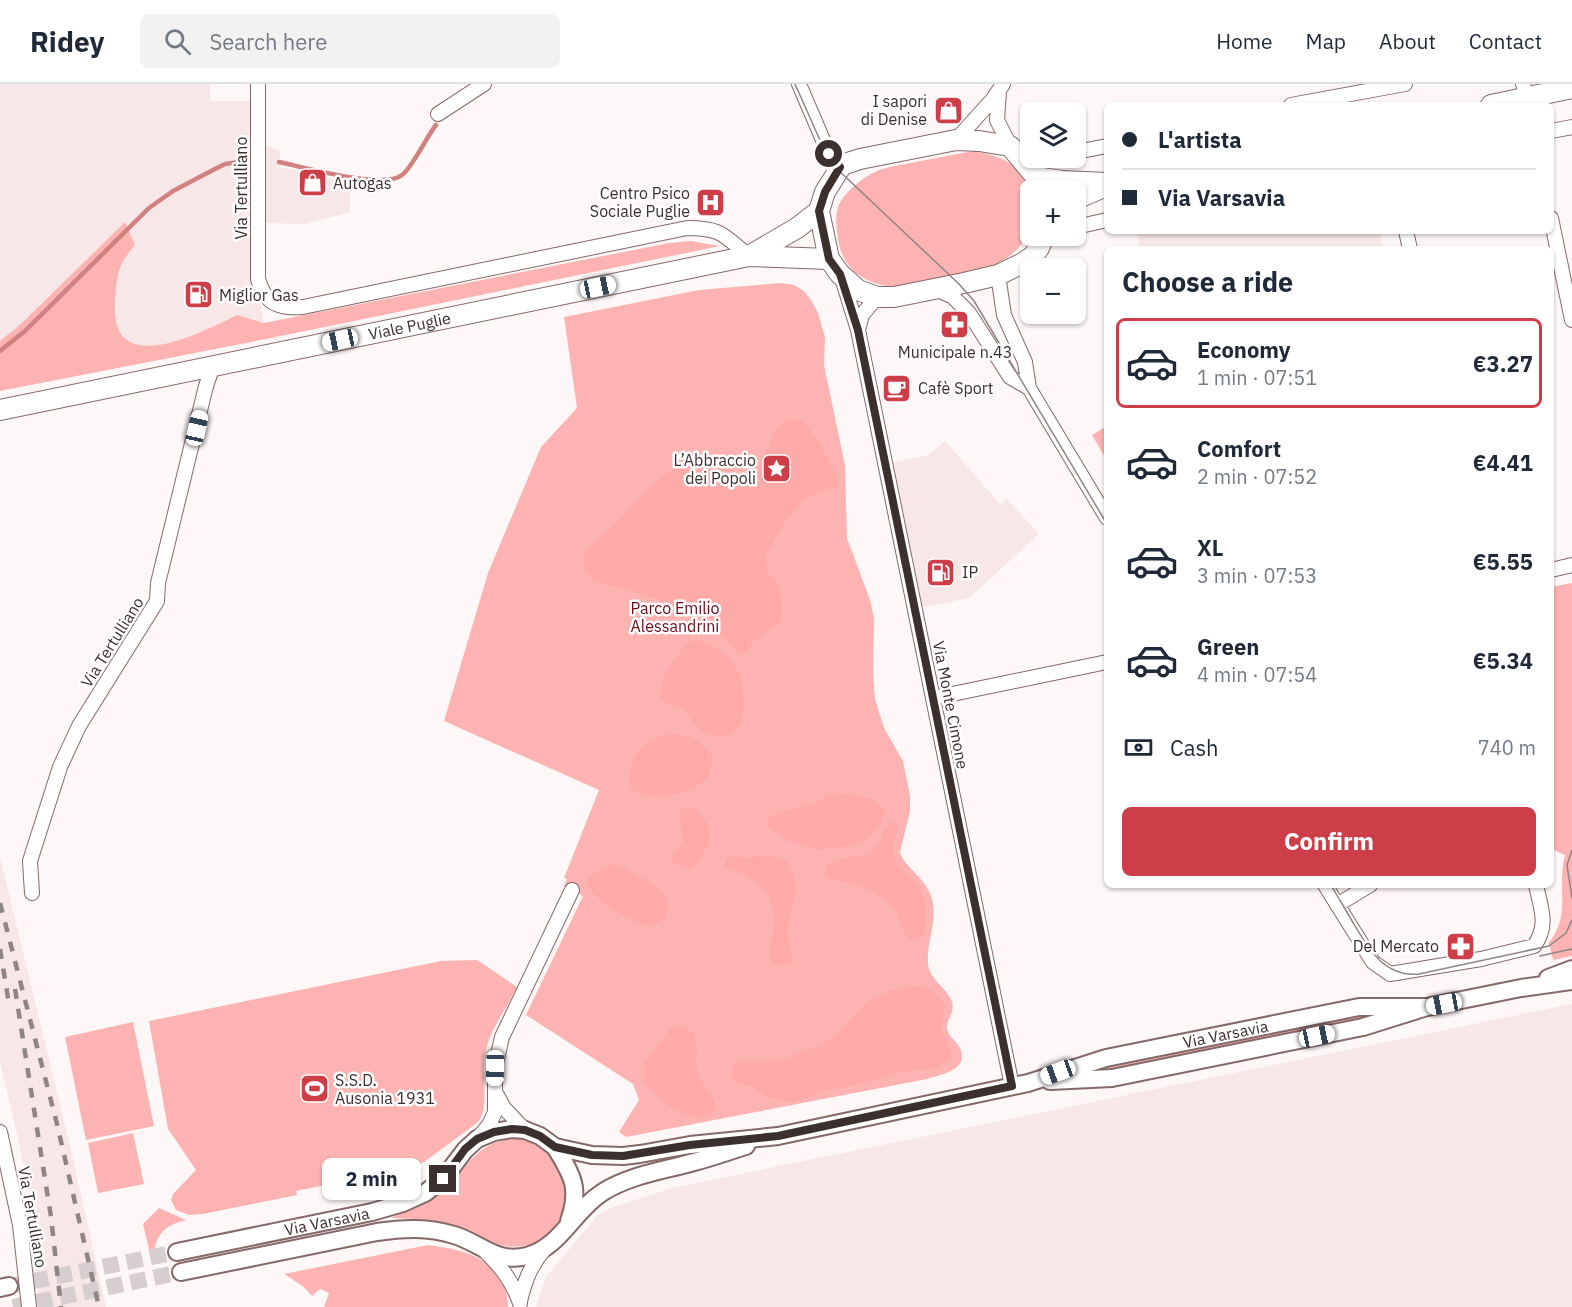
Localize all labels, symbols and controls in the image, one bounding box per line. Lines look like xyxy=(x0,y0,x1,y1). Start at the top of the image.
search box xyxy=(140,14,560,68)
text: Ridey xyxy=(30,23,104,60)
icon: search xyxy=(161,25,194,58)
text: Search here xyxy=(209,27,327,56)
text: Home xyxy=(1216,27,1273,55)
text: Map xyxy=(1306,27,1346,55)
text: About xyxy=(1379,27,1436,55)
text: Contact xyxy=(1469,27,1542,55)
place label: I sapori di Denise xyxy=(861,91,927,129)
shop icon: I sapori di Denise xyxy=(932,94,964,126)
map controls xyxy=(1020,102,1086,324)
button: layers xyxy=(1020,102,1086,168)
text: L'artista xyxy=(1158,125,1242,154)
street label: Via Tertulliano xyxy=(231,137,251,239)
route start xyxy=(815,140,842,167)
shop icon: Autogas xyxy=(296,167,328,199)
place label: Autogas xyxy=(333,173,392,193)
button: + xyxy=(1020,180,1086,246)
place label: Centro Psico Sociale Puglie xyxy=(590,183,690,221)
text: Via Varsavia xyxy=(1158,183,1285,212)
hospital icon: Centro Psico Sociale Puglie xyxy=(695,186,727,218)
button: − xyxy=(1020,258,1086,324)
text: Choose a ride xyxy=(1122,264,1293,299)
car xyxy=(579,274,617,300)
fuel station icon: Miglior Gas xyxy=(182,279,214,311)
place label: Miglior Gas xyxy=(219,285,299,305)
street label: Viale Puglie xyxy=(366,308,453,344)
pharmacy icon: Municipale n.43 xyxy=(939,308,971,340)
car xyxy=(321,327,359,353)
text: Economy xyxy=(1197,335,1291,364)
icon: car xyxy=(1125,336,1179,390)
place label: Municipale n.43 xyxy=(898,342,1012,362)
text: €3.27 xyxy=(1473,349,1533,378)
text: 1 min · 07:51 xyxy=(1197,364,1317,391)
cafe icon: Cafè Sport xyxy=(881,372,913,404)
place label: Cafè Sport xyxy=(918,378,993,398)
car xyxy=(184,408,210,448)
text: Comfort xyxy=(1197,434,1281,463)
icon: car xyxy=(1125,435,1179,489)
text: €4.41 xyxy=(1473,448,1533,477)
place label: L’Abbraccio dei Popoli xyxy=(674,450,756,488)
place icon: L’Abbraccio dei Popoli xyxy=(761,453,793,485)
text: 2 min · 07:52 xyxy=(1197,463,1317,490)
text: XL xyxy=(1197,533,1223,562)
icon: car xyxy=(1125,534,1179,588)
text: €5.55 xyxy=(1473,547,1533,576)
fuel station icon: IP xyxy=(925,556,957,588)
place label: IP xyxy=(962,562,978,582)
text: 3 min · 07:53 xyxy=(1197,562,1317,589)
street label: Via Tertulliano xyxy=(76,593,148,691)
park label: Parco Emilio Alessandrini xyxy=(630,598,720,636)
text: Green xyxy=(1197,632,1259,661)
icon: car xyxy=(1125,633,1179,687)
street label: Via Monte Cimone xyxy=(929,639,973,771)
text: €5.34 xyxy=(1473,646,1533,675)
text: 4 min · 07:54 xyxy=(1197,661,1317,688)
icon: cash xyxy=(1122,731,1155,764)
text: Cash xyxy=(1170,733,1219,762)
text: 740 m xyxy=(1478,734,1536,761)
button: Confirm xyxy=(1122,807,1536,876)
pharmacy icon: Del Mercato xyxy=(1444,930,1476,962)
place label: Del Mercato xyxy=(1353,936,1439,956)
car xyxy=(1425,992,1463,1016)
street label: Via Varsavia xyxy=(1181,1015,1270,1052)
car xyxy=(1298,1023,1336,1049)
car xyxy=(486,1050,504,1086)
car xyxy=(1038,1057,1078,1087)
place label: S.S.D. Ausonia 1931 xyxy=(335,1070,435,1108)
sports icon: S.S.D. Ausonia 1931 xyxy=(298,1073,330,1105)
callout: 2 min xyxy=(323,1158,422,1200)
street label: Via Tertulliano xyxy=(14,1165,52,1269)
text: 2 min xyxy=(345,1165,398,1192)
route end xyxy=(429,1165,456,1192)
street label: Via Varsavia xyxy=(283,1203,372,1240)

